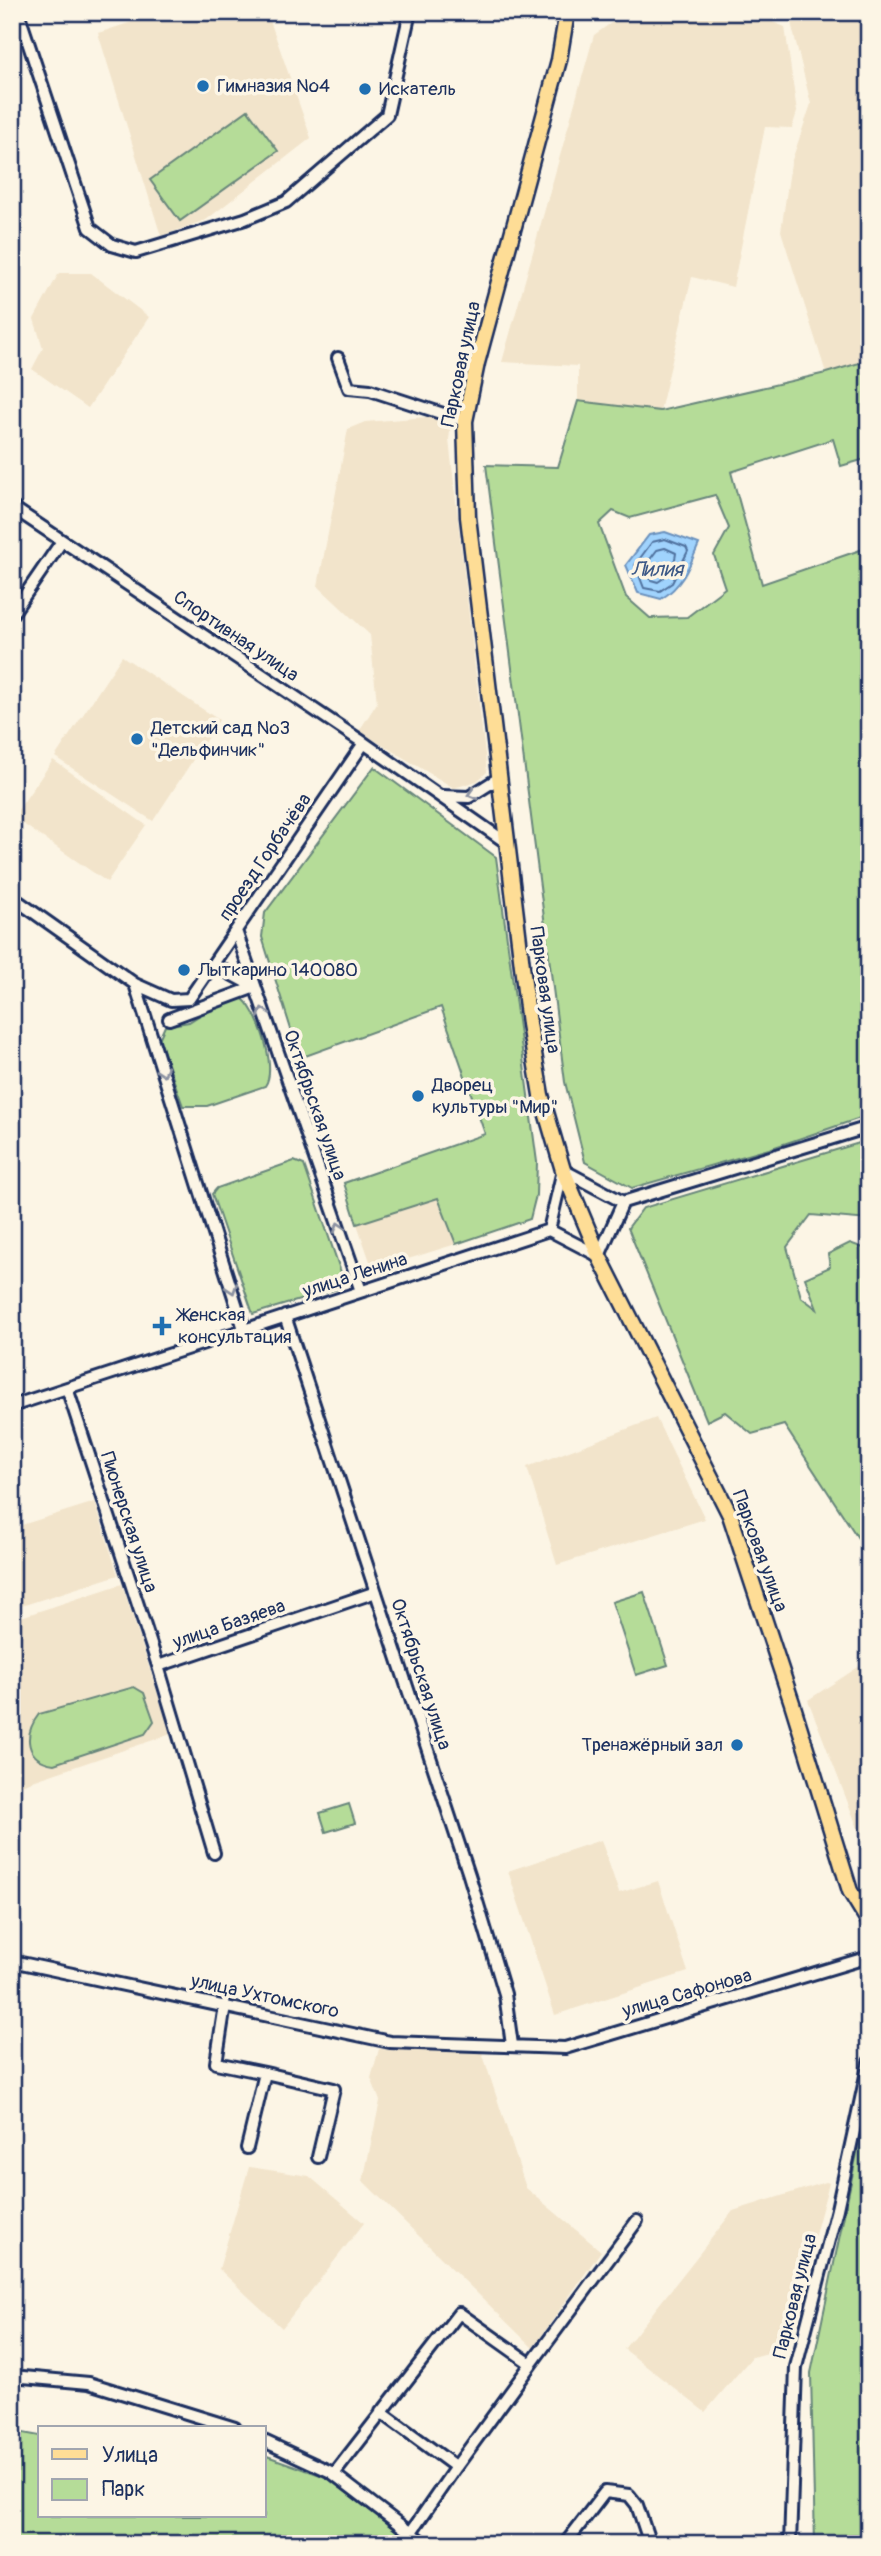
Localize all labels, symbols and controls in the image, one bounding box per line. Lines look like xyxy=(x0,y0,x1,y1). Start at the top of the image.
place label: Гимназия №4 xyxy=(217,74,330,98)
place label: Искатель xyxy=(379,77,456,101)
marker: Гимназия №4 xyxy=(195,78,211,94)
marker: Искатель xyxy=(357,81,373,97)
street label: Парковая улица xyxy=(436,299,486,429)
water label: Лилия xyxy=(631,556,685,583)
street label: Спортивная улица xyxy=(169,585,304,687)
place label: Детский сад №3 "Дельфинчик" xyxy=(150,716,290,762)
marker: Детский сад №3 "Дельфинчик" xyxy=(129,731,145,747)
one-way arrow xyxy=(466,785,478,800)
street label: проезд Горбачёва xyxy=(213,788,317,925)
street label: Парковая улица xyxy=(524,925,566,1055)
place label: Лыткарино 140080 xyxy=(197,958,358,982)
marker: Лыткарино 140080 xyxy=(176,962,192,978)
one-way arrow xyxy=(257,1007,271,1019)
street label: Октябрьская улица xyxy=(278,1027,352,1184)
one-way arrow xyxy=(155,1065,169,1078)
place label: Дворец культуры "Мир" xyxy=(431,1073,558,1119)
marker: Дворец культуры "Мир" xyxy=(410,1088,426,1104)
one-way arrow xyxy=(333,1221,347,1233)
street label: улица Ленина xyxy=(299,1247,410,1303)
one-way arrow xyxy=(223,1283,238,1295)
place label: Женская консультация xyxy=(175,1303,292,1349)
marker: Женская консультация xyxy=(152,1316,172,1336)
street label: Пионерская улица xyxy=(95,1449,163,1596)
street label: Парковая улица xyxy=(727,1487,793,1615)
street label: улица Базяева xyxy=(169,1594,289,1655)
street label: Октябрьская улица xyxy=(385,1595,457,1753)
place label: Тренажёрный зал xyxy=(581,1733,723,1757)
marker: Тренажёрный зал xyxy=(729,1737,745,1753)
street label: улица Сафонова xyxy=(619,1963,755,2023)
street label: улица Ухтомского xyxy=(188,1968,341,2023)
street label: Парковая улица xyxy=(768,2231,822,2361)
legend xyxy=(38,2426,266,2518)
text: Улица xyxy=(102,2442,158,2469)
text: Парк xyxy=(102,2476,145,2503)

